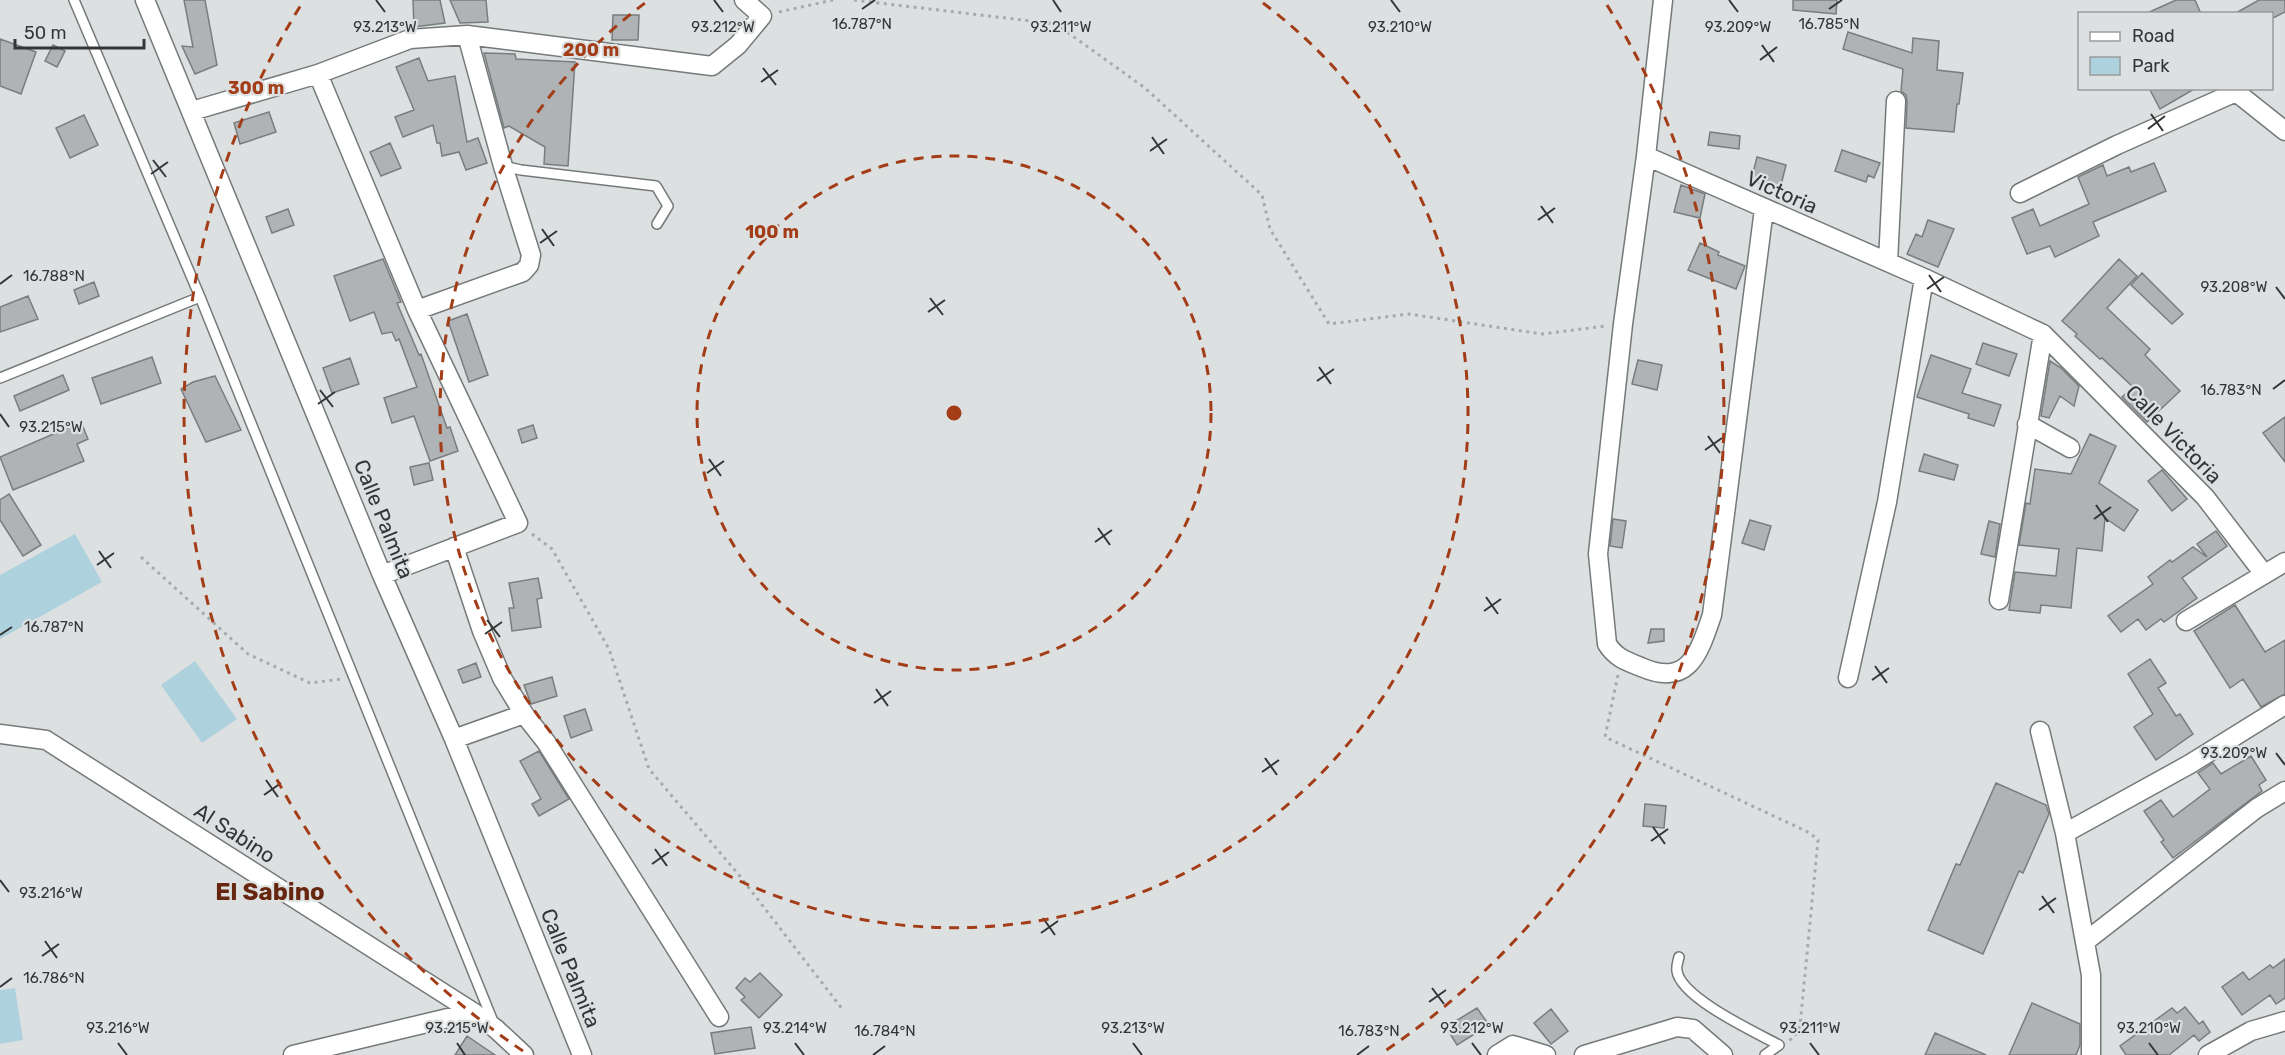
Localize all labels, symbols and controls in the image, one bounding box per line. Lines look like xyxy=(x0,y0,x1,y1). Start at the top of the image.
scale bar xyxy=(15,12,144,50)
legend xyxy=(2078,12,2273,90)
text: 16.787°N xyxy=(832,15,892,33)
text: 16.785°N xyxy=(1798,15,1860,33)
text: 93.213°W xyxy=(353,18,417,36)
text: 93.212°W xyxy=(691,18,755,36)
text: 93.211°W xyxy=(1031,18,1091,36)
text: 93.210°W xyxy=(1368,18,1432,36)
text: 93.209°W xyxy=(1705,18,1771,36)
text: 50 m xyxy=(24,22,67,44)
text: Road xyxy=(2132,25,2175,47)
text: 200 m xyxy=(563,39,619,61)
text: Park xyxy=(2132,55,2170,77)
text: 300 m xyxy=(228,77,284,99)
street label: Victoria xyxy=(1743,165,1821,219)
text: 100 m xyxy=(745,221,799,243)
text: 16.788°N xyxy=(23,267,85,285)
text: 93.208°W xyxy=(2200,278,2268,296)
street label: Calle Victoria xyxy=(2121,379,2227,489)
text: 16.783°N xyxy=(2200,381,2262,399)
centre of rings xyxy=(944,403,964,423)
text: 93.215°W xyxy=(19,418,83,436)
street label: Calle Palmita xyxy=(349,456,419,582)
text: 16.787°N xyxy=(24,618,84,636)
text: 93.209°W xyxy=(2201,744,2267,762)
street label: Al Sabino xyxy=(190,798,280,868)
district label: El Sabino xyxy=(215,878,325,906)
text: 93.216°W xyxy=(19,884,83,902)
street label: Calle Palmita xyxy=(536,905,606,1031)
text: 16.786°N xyxy=(23,969,85,987)
text: 93.216°W xyxy=(86,1019,150,1037)
text: 93.215°W xyxy=(425,1019,489,1037)
text: 93.214°W xyxy=(763,1019,827,1037)
text: 93.213°W xyxy=(1101,1019,1165,1037)
text: 93.212°W xyxy=(1440,1019,1504,1037)
text: 93.211°W xyxy=(1780,1019,1840,1037)
text: 93.210°W xyxy=(2117,1019,2181,1037)
text: 16.784°N xyxy=(854,1022,916,1040)
text: 16.783°N xyxy=(1338,1022,1400,1040)

